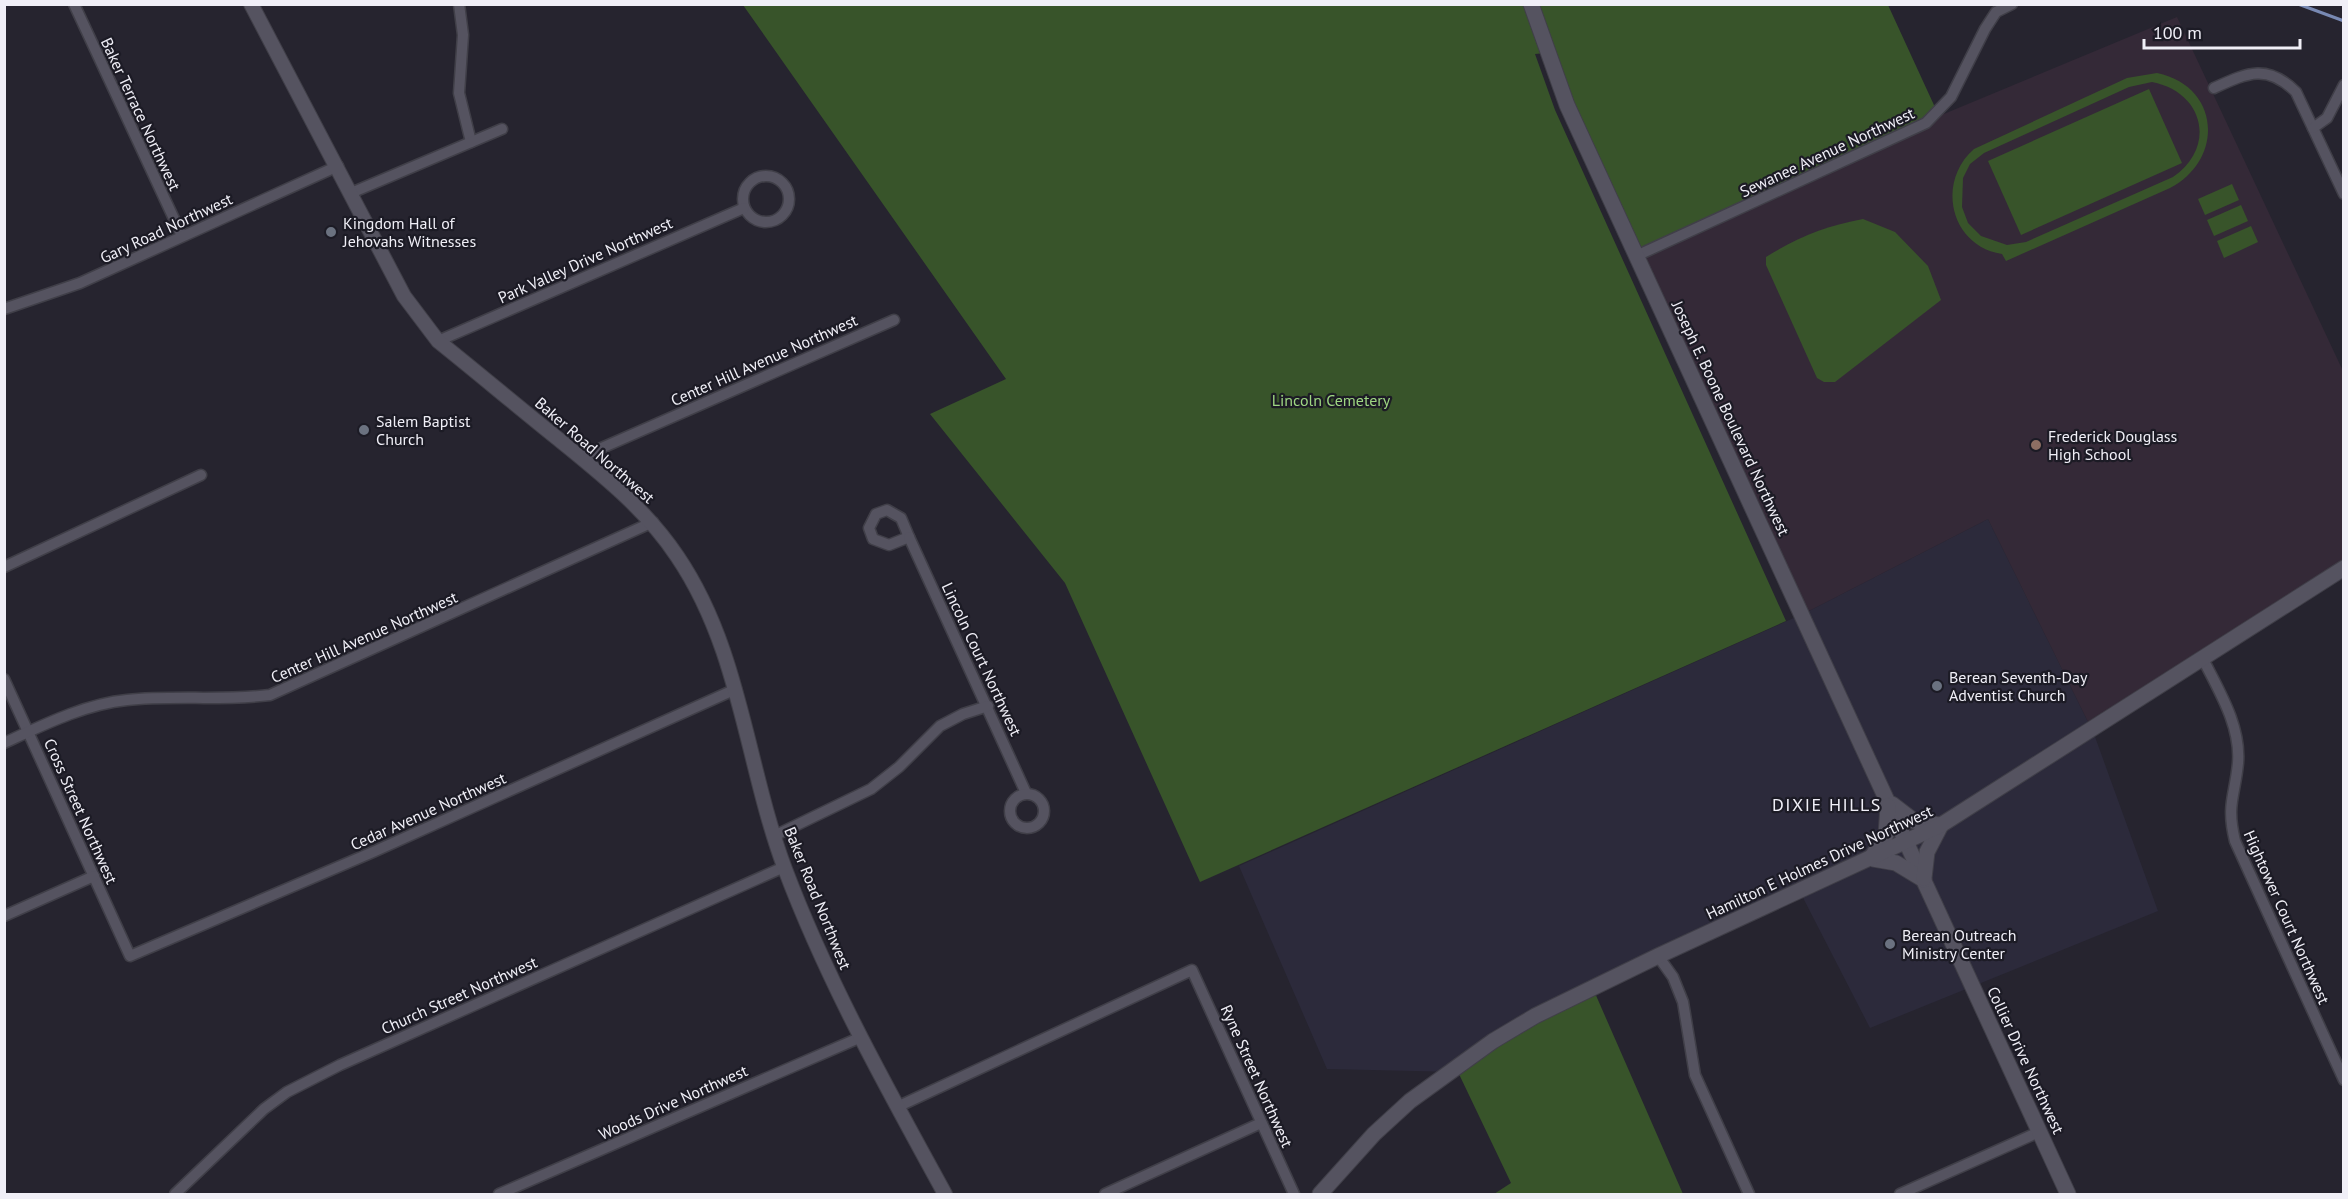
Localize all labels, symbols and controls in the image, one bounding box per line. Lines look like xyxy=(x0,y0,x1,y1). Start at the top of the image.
scale bar xyxy=(2144,12,2300,50)
text: 100 m xyxy=(2153,21,2202,44)
street label: Baker Terrace Northwest xyxy=(97,34,185,194)
street label: Sewanee Avenue Northwest xyxy=(1737,102,1918,201)
street label: Gary Road Northwest xyxy=(97,188,236,267)
street label: Park Valley Drive Northwest xyxy=(495,212,676,308)
place label: Kingdom Hall of Jehovahs Witnesses xyxy=(342,213,476,251)
marker: Kingdom Hall of Jehovahs Witnesses xyxy=(324,225,338,239)
street label: Joseph E. Boone Boulevard Northwest xyxy=(1667,297,1795,539)
street label: Center Hill Avenue Northwest xyxy=(668,310,861,410)
park label: Lincoln Cemetery xyxy=(1272,390,1391,410)
street label: Baker Road Northwest xyxy=(531,393,659,508)
place label: Salem Baptist Church xyxy=(376,411,471,449)
marker: Salem Baptist Church xyxy=(357,423,371,437)
place label: Frederick Douglass High School xyxy=(2048,426,2178,464)
marker: Frederick Douglass High School xyxy=(2029,438,2043,452)
street label: Lincoln Court Northwest xyxy=(938,579,1027,739)
street label: Center Hill Avenue Northwest xyxy=(268,587,461,687)
place label: Berean Seventh-Day Adventist Church xyxy=(1949,667,2088,705)
marker: Berean Seventh-Day Adventist Church xyxy=(1930,679,1944,693)
street label: Cross Street Northwest xyxy=(40,735,122,887)
street label: Cedar Avenue Northwest xyxy=(347,767,509,854)
district label: DIXIE HILLS xyxy=(1772,793,1882,816)
street label: Hamilton E Holmes Drive Northwest xyxy=(1702,800,1936,923)
street label: Baker Road Northwest xyxy=(780,824,856,973)
street label: Hightower Court Northwest xyxy=(2240,827,2335,1008)
place label: Berean Outreach Ministry Center xyxy=(1902,925,2016,963)
marker: Berean Outreach Ministry Center xyxy=(1883,937,1897,951)
street label: Church Street Northwest xyxy=(378,951,541,1038)
street label: Collier Drive Northwest xyxy=(1983,983,2069,1137)
street label: Ryne Street Northwest xyxy=(1217,1002,1298,1151)
street label: Woods Drive Northwest xyxy=(595,1060,751,1144)

